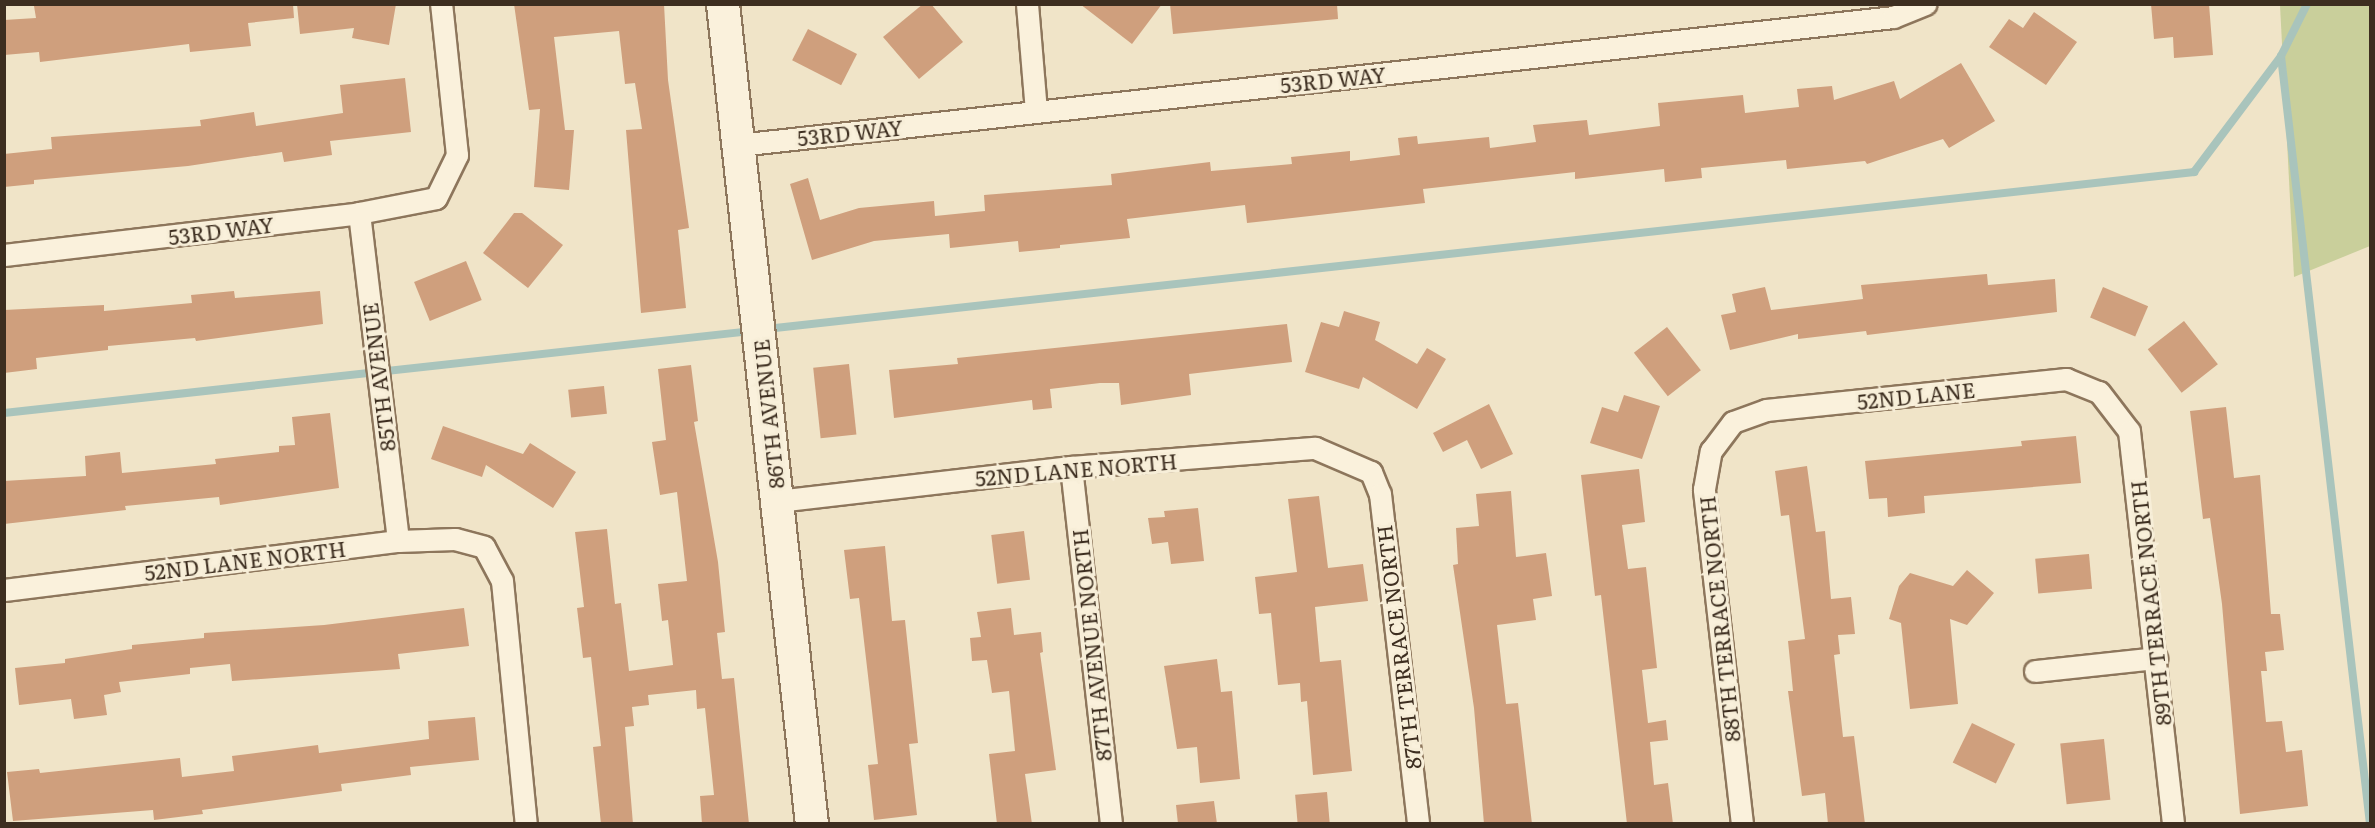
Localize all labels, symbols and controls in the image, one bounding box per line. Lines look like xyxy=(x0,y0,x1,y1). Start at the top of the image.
street label: 53RD WAY xyxy=(1279,61,1387,97)
street label: 53RD WAY xyxy=(796,114,904,150)
street label: 53RD WAY xyxy=(167,211,275,249)
street label: 85TH AVENUE xyxy=(356,301,400,453)
street label: 86TH AVENUE xyxy=(748,338,788,490)
street label: 52ND LANE xyxy=(1856,376,1976,414)
street label: 52ND LANE NORTH xyxy=(974,448,1178,490)
street label: 89TH TERRACE NORTH xyxy=(2125,479,2175,727)
street label: 88TH TERRACE NORTH xyxy=(1694,495,1744,743)
street label: 87TH TERRACE NORTH xyxy=(1371,523,1425,771)
street label: 87TH AVENUE NORTH xyxy=(1066,528,1116,762)
street label: 52ND LANE NORTH xyxy=(143,535,347,585)

